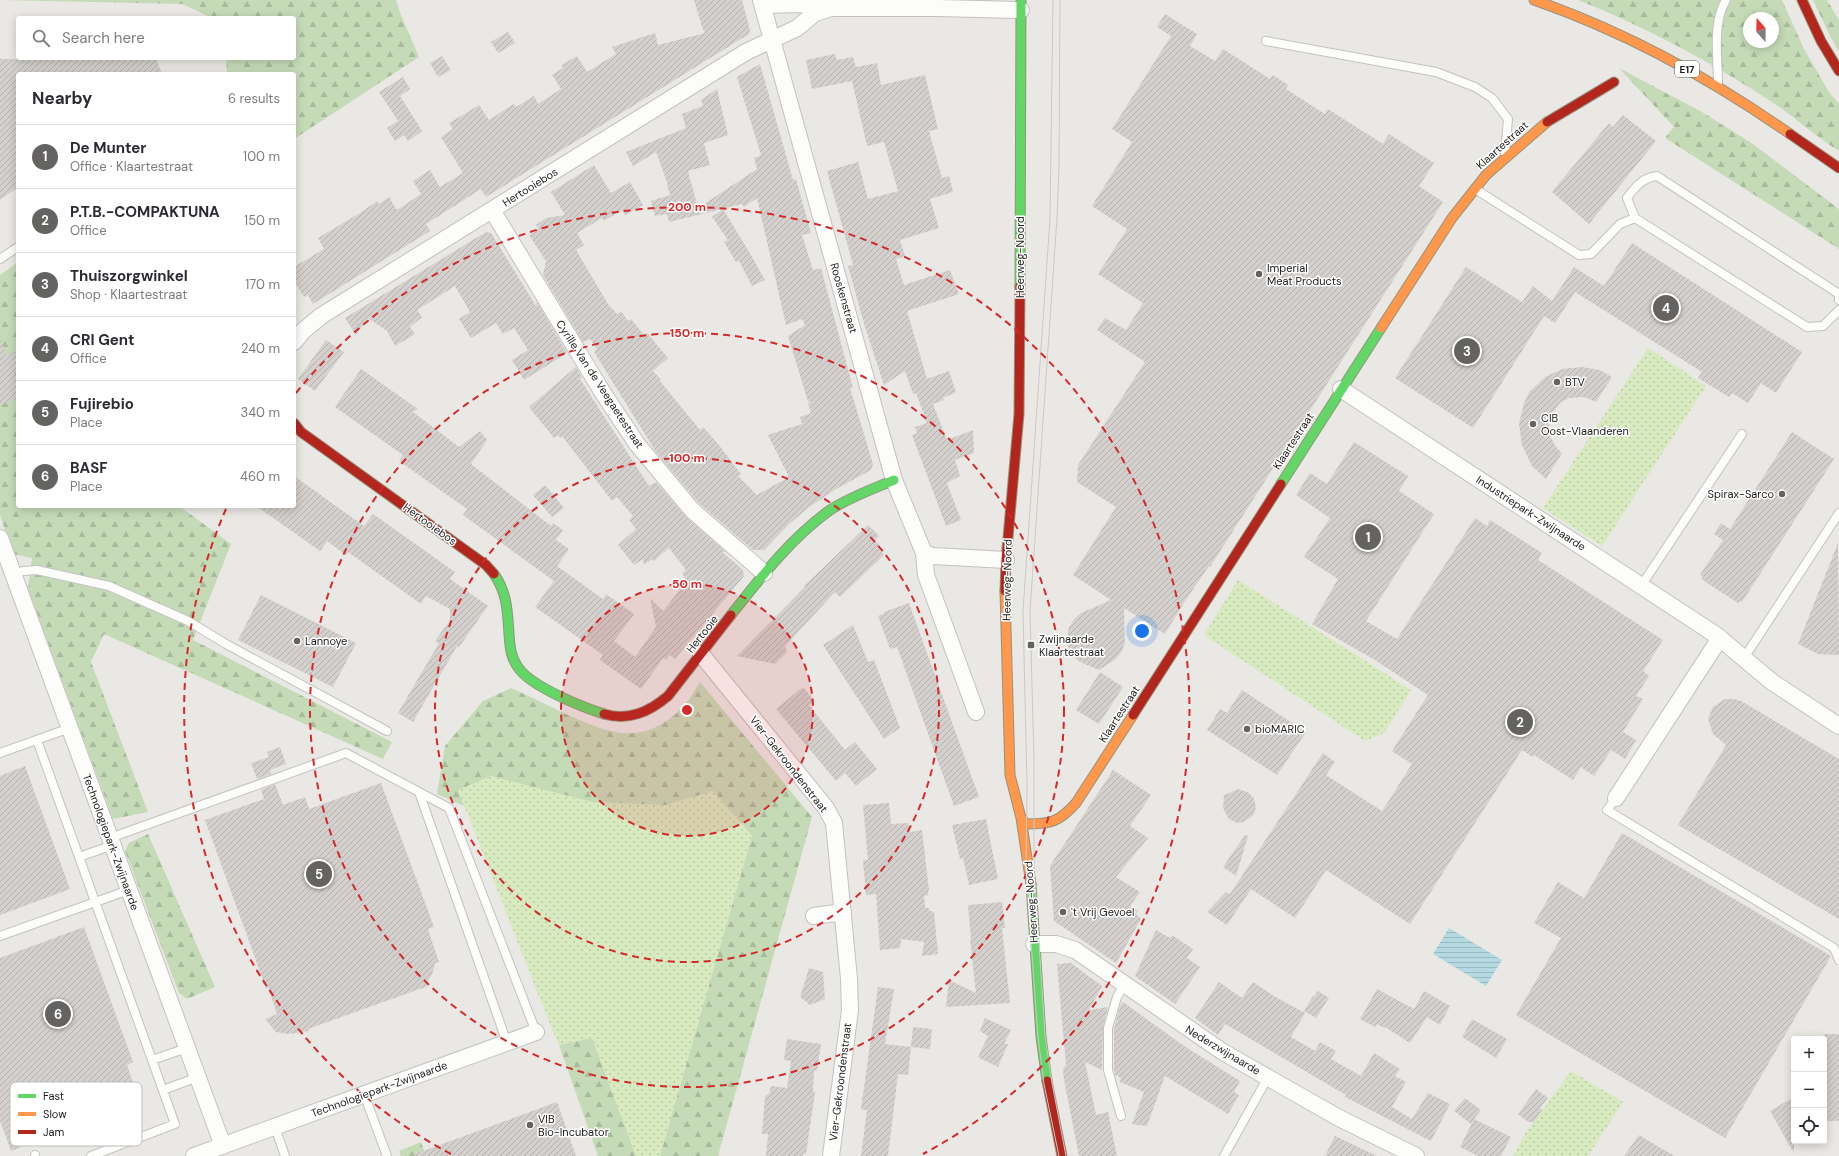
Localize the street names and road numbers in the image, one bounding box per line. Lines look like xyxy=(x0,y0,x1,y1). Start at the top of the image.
road number: E17 xyxy=(1675,61,1699,77)
street label: Klaartestraat xyxy=(1473,118,1531,172)
street label: Hertooiebos xyxy=(500,164,560,210)
street label: Heerweg-Noord xyxy=(1013,216,1027,298)
street label: Rooskenstraat xyxy=(827,261,861,335)
street label: Cyrille Van de Veegaetestraat xyxy=(553,317,647,451)
street label: Klaartestraat xyxy=(1269,410,1317,472)
street label: Industriepark-Zwijnaarde xyxy=(1473,472,1589,554)
street label: Hertooiebos xyxy=(400,500,460,548)
street label: Heerweg-Noord xyxy=(999,539,1015,621)
street label: Hertooie xyxy=(683,612,721,656)
street label: Klaartestraat xyxy=(1095,683,1143,745)
street label: Vier-Gekroondenstraat xyxy=(747,713,831,815)
street label: Technologiepark-Zwijnaarde xyxy=(80,772,142,912)
street label: Heerweg-Noord xyxy=(1021,861,1041,943)
street label: Vier-Gekroondenstraat xyxy=(826,1022,854,1142)
street label: Nederzwijnaarde xyxy=(1183,1022,1263,1078)
street label: Technologiepark-Zwijnaarde xyxy=(309,1058,449,1120)

